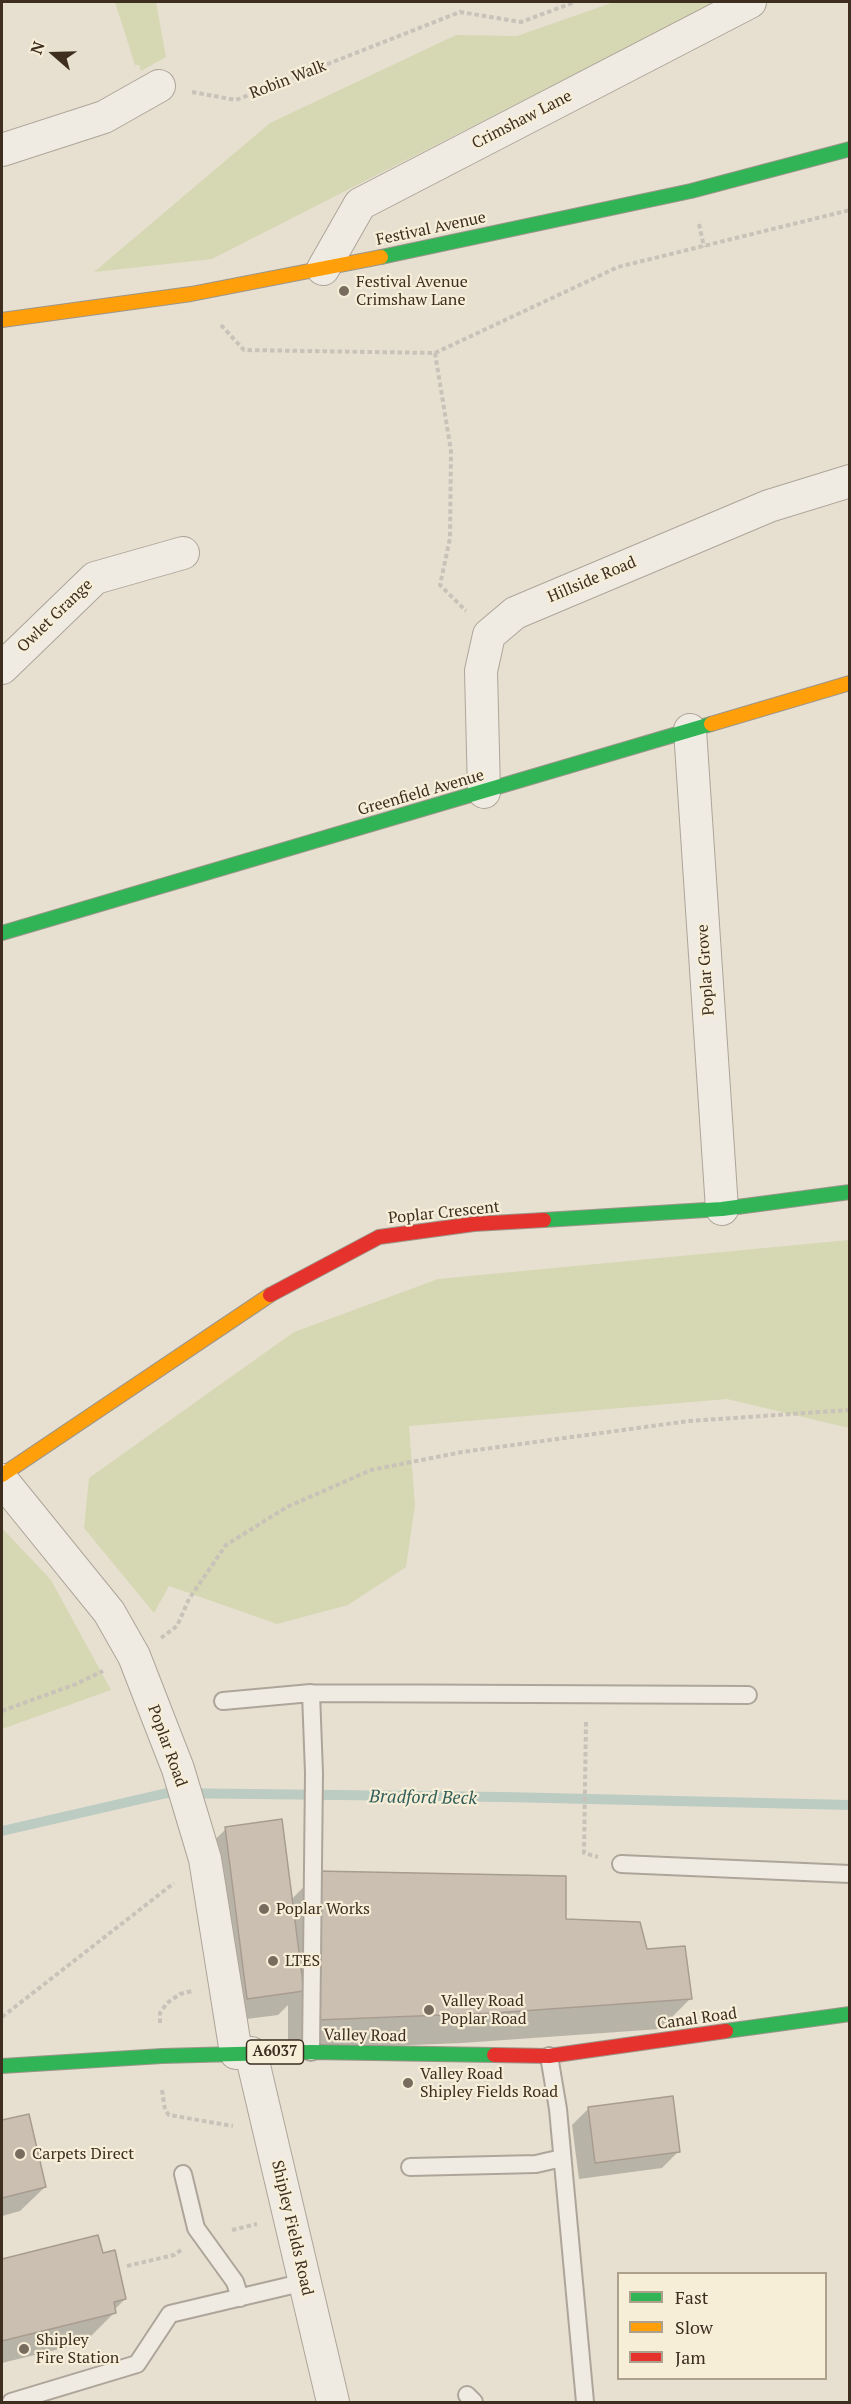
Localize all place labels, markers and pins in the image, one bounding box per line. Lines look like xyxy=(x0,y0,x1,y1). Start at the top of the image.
place label: Festival Avenue Crimshaw Lane xyxy=(356,272,468,310)
marker: Festival Avenue Crimshaw Lane xyxy=(337,284,351,298)
place label: Poplar Works xyxy=(276,1899,370,1919)
marker: Poplar Works xyxy=(257,1902,271,1916)
place label: LTES xyxy=(285,1951,320,1971)
marker: LTES xyxy=(266,1954,280,1968)
place label: Valley Road Poplar Road xyxy=(441,1991,527,2029)
marker: Valley Road Poplar Road xyxy=(422,2003,436,2017)
place label: Valley Road Shipley Fields Road xyxy=(420,2064,558,2102)
marker: Valley Road Shipley Fields Road xyxy=(401,2076,415,2090)
place label: Carpets Direct xyxy=(32,2144,134,2164)
marker: Carpets Direct xyxy=(13,2147,27,2161)
place label: Shipley Fire Station xyxy=(36,2330,119,2368)
marker: Shipley Fire Station xyxy=(17,2342,31,2356)

